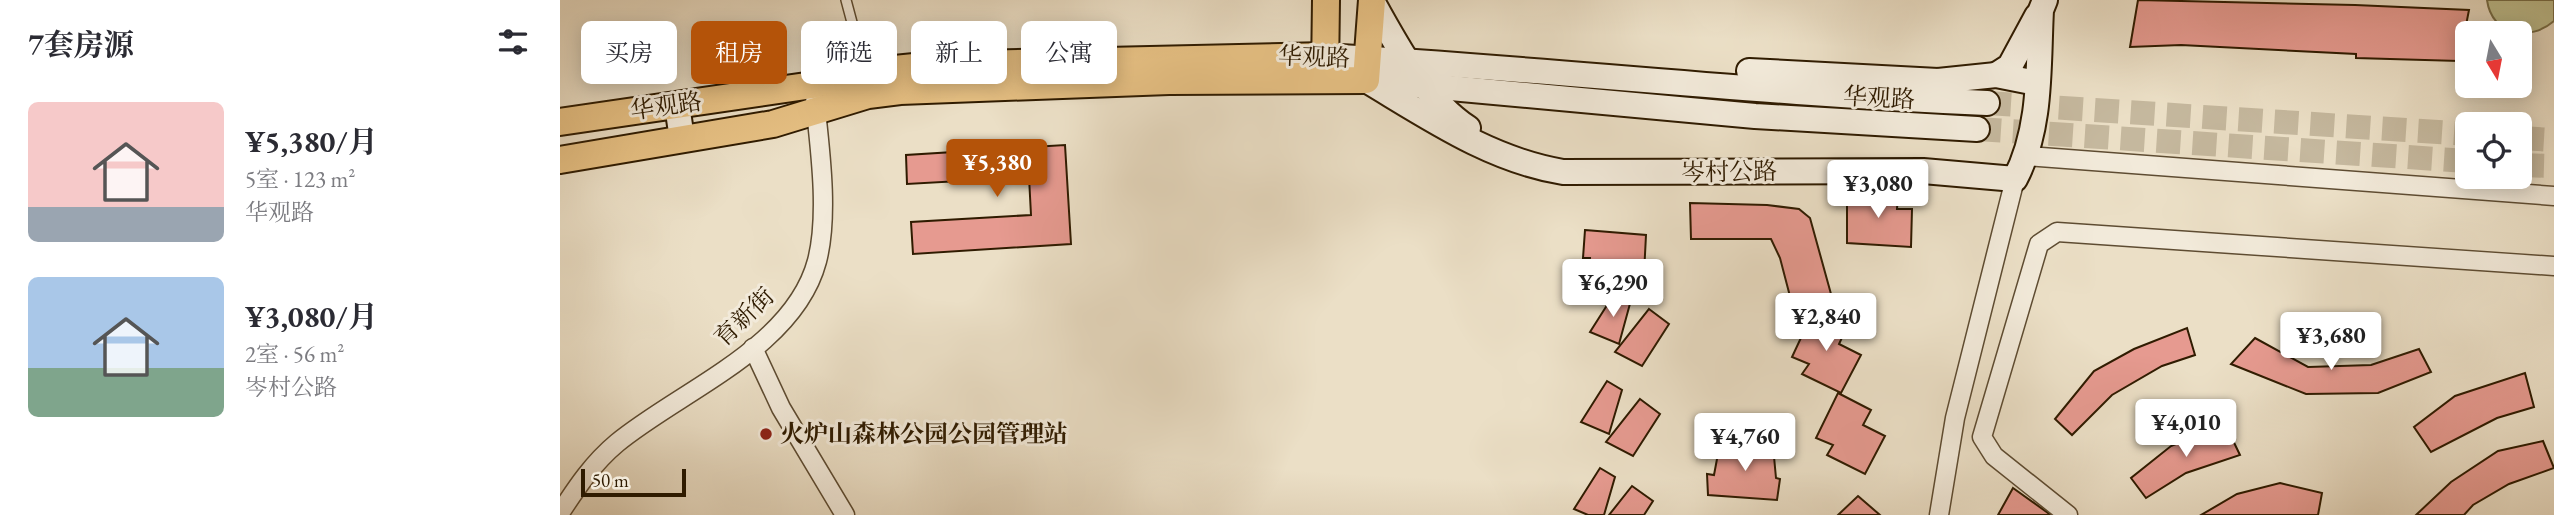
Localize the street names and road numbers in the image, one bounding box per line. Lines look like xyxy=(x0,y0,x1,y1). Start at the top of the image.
street label: 华观路 xyxy=(1277,40,1351,73)
street label: 华观路 xyxy=(1842,80,1916,115)
street label: 华观路 xyxy=(628,85,704,126)
street label: 岑村公路 xyxy=(1681,155,1777,188)
street label: 育新街 xyxy=(707,280,780,353)

